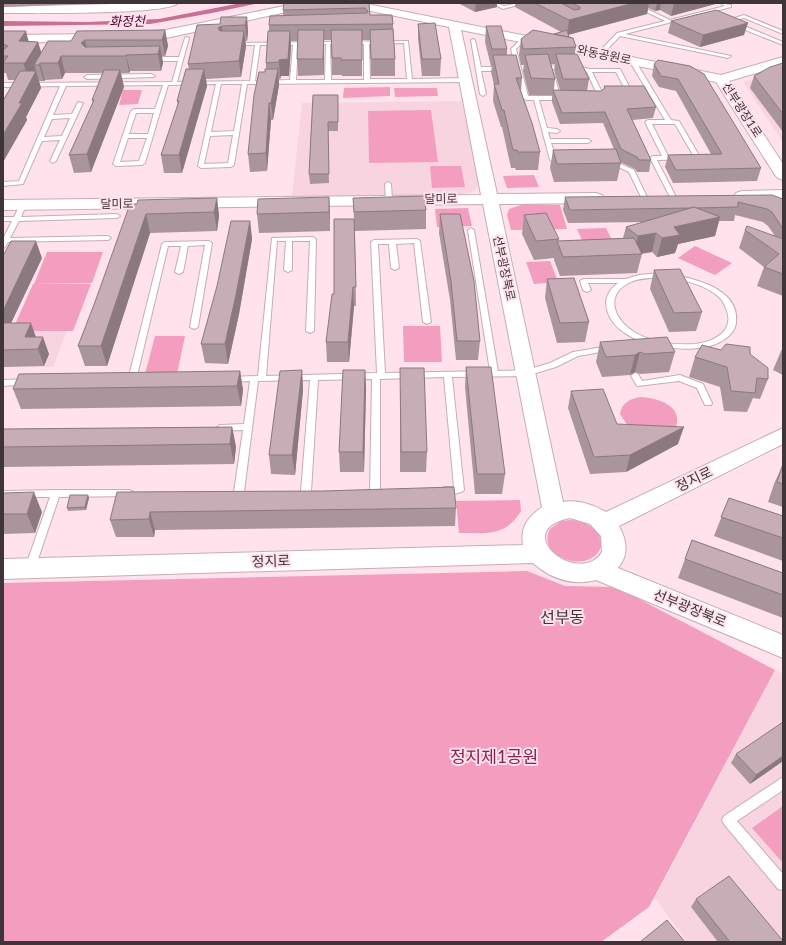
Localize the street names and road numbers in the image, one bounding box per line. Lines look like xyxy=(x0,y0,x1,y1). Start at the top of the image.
street label: 와동공원로 xyxy=(576,41,633,68)
street label: 선부광장1로 xyxy=(719,80,766,140)
street label: 달미로 xyxy=(424,191,458,206)
street label: 달미로 xyxy=(100,196,134,211)
street label: 선부광장북로 xyxy=(490,234,519,302)
street label: 정지로 xyxy=(673,462,715,495)
street label: 정지로 xyxy=(251,551,291,570)
street label: 선부광장북로 xyxy=(651,585,729,630)

